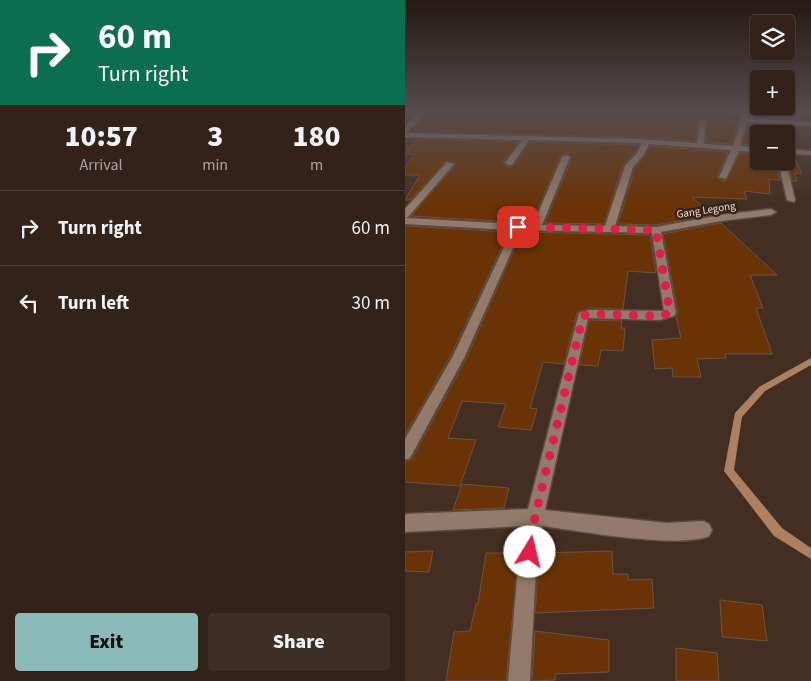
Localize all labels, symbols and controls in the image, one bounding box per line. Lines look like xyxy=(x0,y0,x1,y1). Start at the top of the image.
text: 60 m xyxy=(98,12,172,62)
map controls xyxy=(750,15,795,170)
button: layers xyxy=(750,15,795,60)
icon: right xyxy=(15,20,80,85)
text: Turn right xyxy=(98,58,188,90)
button: + xyxy=(750,70,795,115)
text: 10:57 xyxy=(64,115,138,158)
text: 3 xyxy=(207,115,223,158)
text: 180 xyxy=(293,115,341,158)
button: − xyxy=(750,125,795,170)
text: Arrival xyxy=(80,154,123,176)
text: min xyxy=(202,154,228,176)
text: m xyxy=(310,154,323,176)
street label: Gang Legong xyxy=(675,198,737,222)
pin xyxy=(497,206,539,248)
icon: arrive xyxy=(504,213,532,241)
icon: right xyxy=(15,214,43,242)
text: Turn right xyxy=(58,215,142,242)
text: 60 m xyxy=(352,215,390,242)
icon: left xyxy=(15,289,43,317)
text: Turn left xyxy=(58,290,129,317)
text: 30 m xyxy=(352,290,390,317)
position arrow xyxy=(503,525,555,577)
button: Exit xyxy=(15,613,198,671)
button: Share xyxy=(208,613,390,671)

